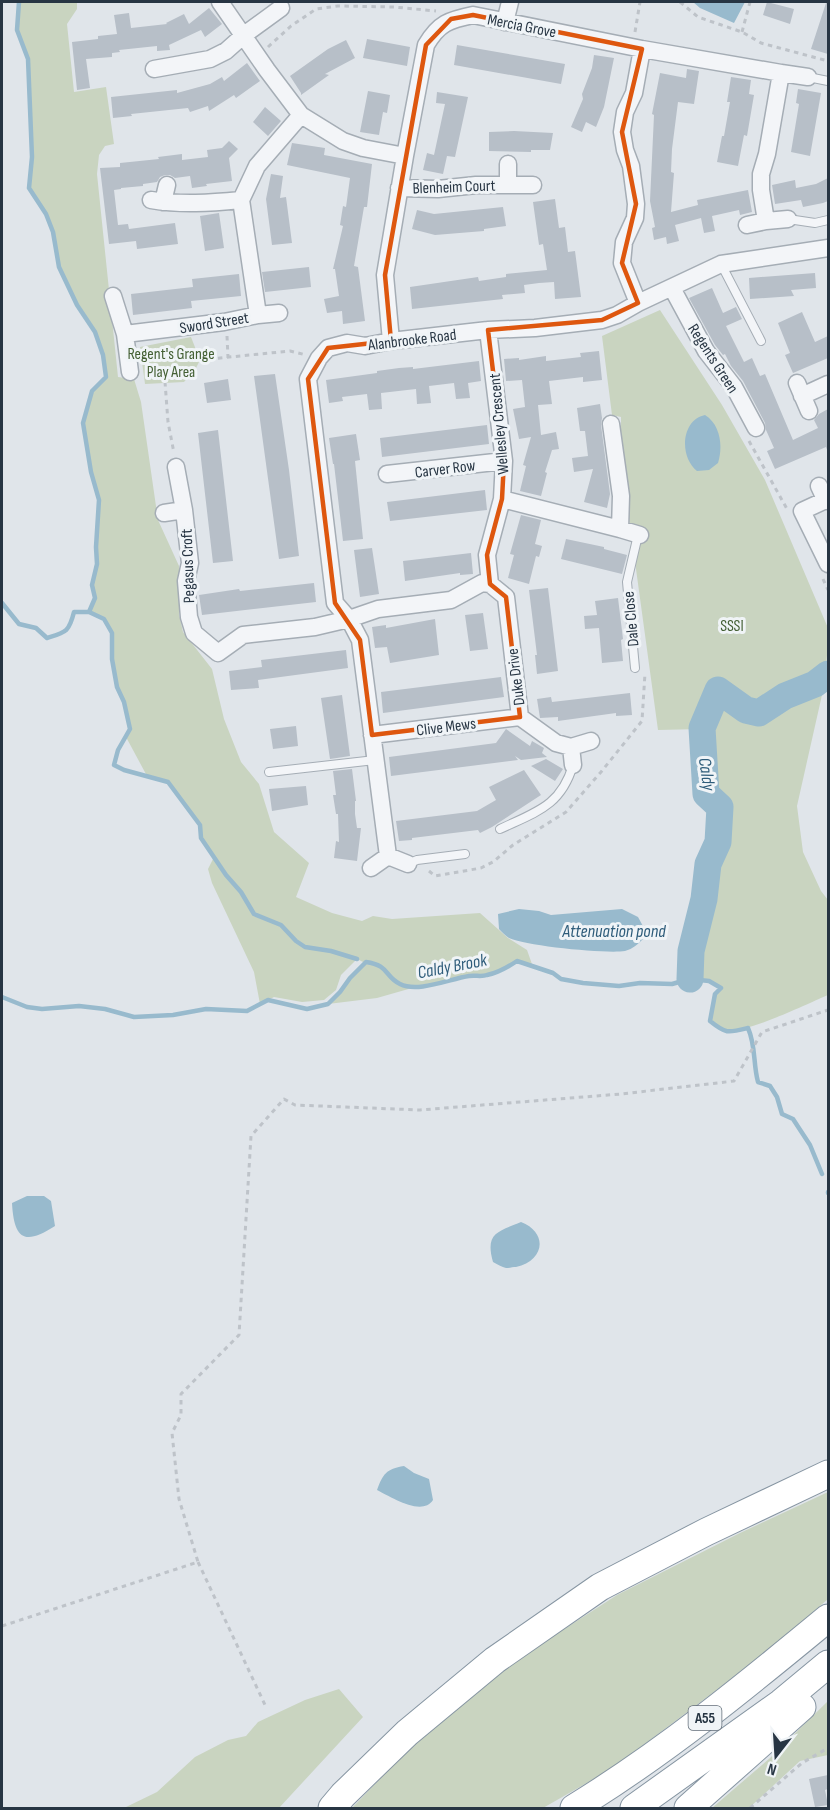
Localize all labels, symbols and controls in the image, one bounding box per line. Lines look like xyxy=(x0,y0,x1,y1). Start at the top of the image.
street label: Mercia Grove xyxy=(486,10,558,42)
street label: Blenheim Court xyxy=(412,177,496,198)
street label: Sword Street xyxy=(178,309,250,338)
street label: Regents Green xyxy=(683,321,742,397)
street label: Alanbrooke Road xyxy=(366,326,457,355)
park label: Regent's Grange Play Area xyxy=(127,345,215,382)
street label: Wellesley Crescent xyxy=(486,372,513,475)
street label: Carver Row xyxy=(414,456,477,483)
street label: Pegasus Croft xyxy=(178,528,199,603)
street label: Dale Close xyxy=(620,590,643,647)
park label: SSSI xyxy=(720,617,744,636)
street label: Duke Drive xyxy=(504,647,529,706)
street label: Clive Mews xyxy=(415,714,477,741)
water label: Caldy xyxy=(694,756,719,793)
water label: Attenuation pond xyxy=(561,921,666,942)
water label: Caldy Brook xyxy=(416,949,490,983)
road number: A55 xyxy=(688,1706,722,1730)
north arrow xyxy=(746,1726,806,1786)
text: N xyxy=(765,1759,779,1779)

